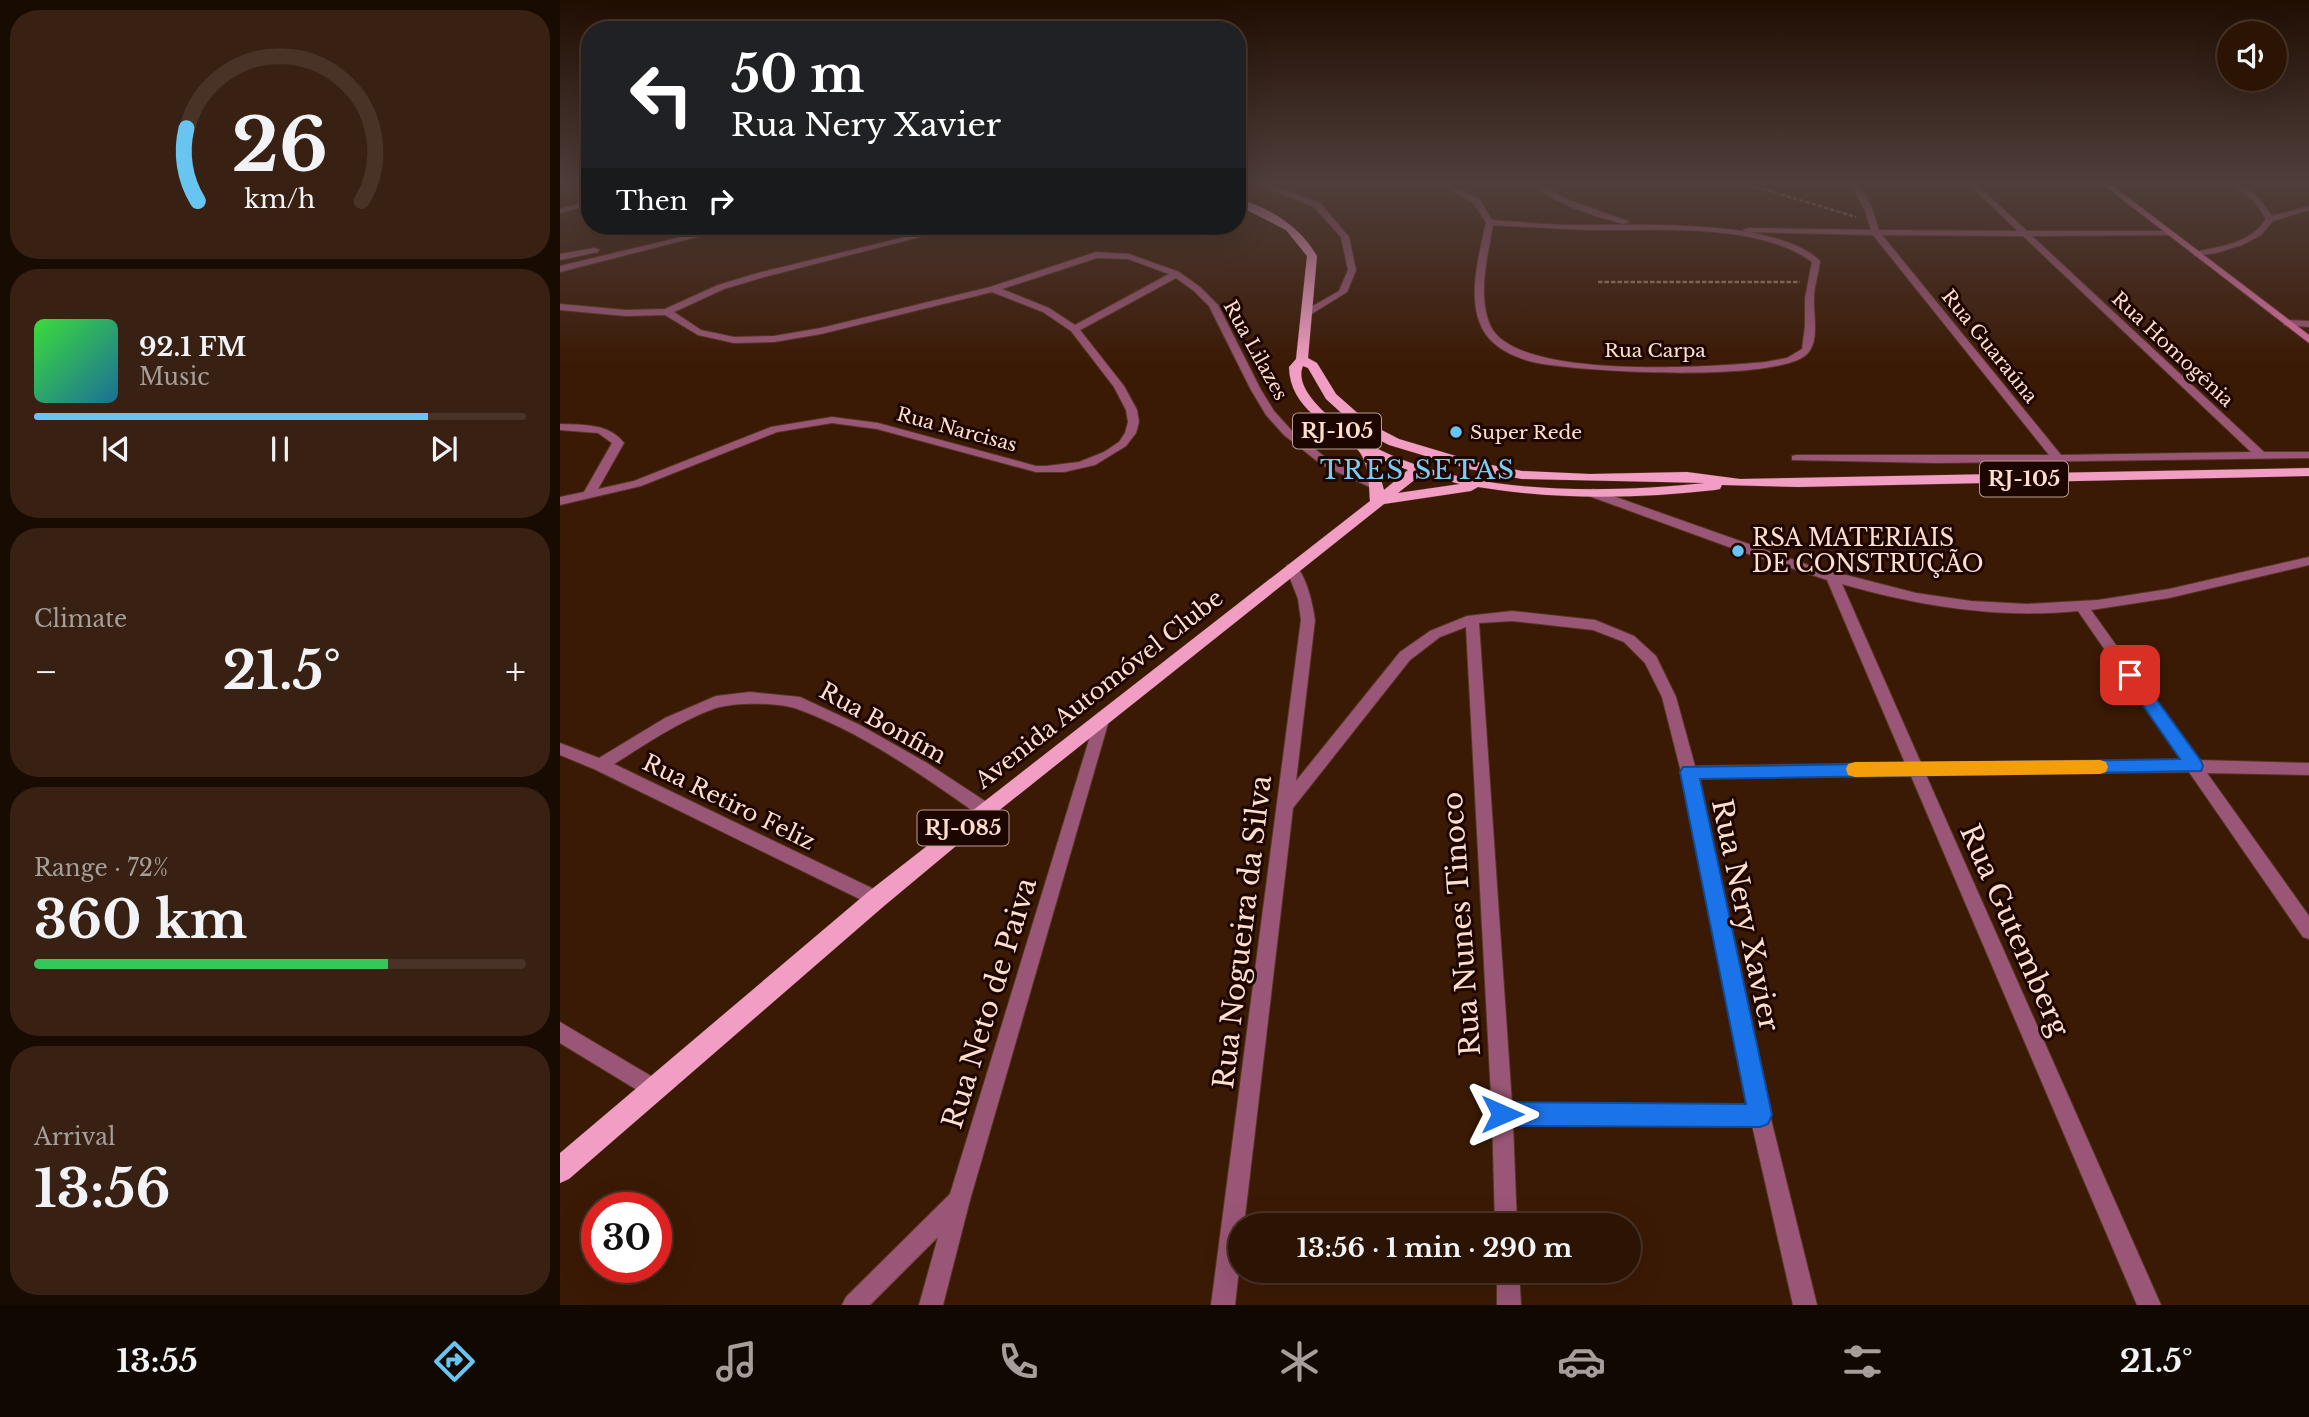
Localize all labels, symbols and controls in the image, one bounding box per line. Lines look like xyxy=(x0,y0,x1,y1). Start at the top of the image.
map controls xyxy=(2217,21,2287,91)
button: sound xyxy=(2217,21,2287,91)
text: 50 m xyxy=(731,44,864,105)
icon: left xyxy=(616,49,707,140)
text: 26 xyxy=(232,100,328,191)
text: Rua Nery Xavier xyxy=(731,105,1001,145)
icon: right xyxy=(702,182,740,220)
text: km/h xyxy=(245,183,315,214)
text: Then xyxy=(616,185,688,217)
street label: Rua Guaraúna xyxy=(1937,285,2043,408)
street label: Rua Homogênia xyxy=(2107,287,2239,412)
street label: Rua Lilazes xyxy=(1219,296,1292,404)
text: 92.1 FM xyxy=(139,331,246,363)
street label: Rua Carpa xyxy=(1604,339,1706,362)
text: Music xyxy=(139,363,210,391)
street label: Rua Narcisas xyxy=(894,402,1020,457)
road number: RJ-105 xyxy=(1293,414,1381,448)
place label: Super Rede xyxy=(1470,421,1582,444)
marker: Super Rede xyxy=(1448,424,1464,440)
icon: previous xyxy=(97,430,135,468)
icon: pause xyxy=(261,430,299,468)
icon: next xyxy=(425,430,463,468)
district label: TRES SETAS xyxy=(1320,454,1516,486)
road number: RJ-105 xyxy=(1980,462,2068,496)
place label: RSA MATERIAIS DE CONSTRUÇÃO xyxy=(1752,524,1984,578)
marker: RSA MATERIAIS DE CONSTRUÇÃO xyxy=(1730,543,1746,559)
street label: Avenida Automóvel Clube xyxy=(969,584,1228,795)
text: Climate xyxy=(34,605,127,633)
text: 21.5° xyxy=(222,639,341,703)
pin xyxy=(2100,645,2160,705)
text: − xyxy=(34,648,58,695)
text: + xyxy=(505,648,526,695)
icon: arrive xyxy=(2111,656,2149,694)
street label: Rua Bonfim xyxy=(815,677,952,770)
street label: Rua Retiro Feliz xyxy=(638,748,820,856)
street label: Rua Nogueira da Silva xyxy=(1206,773,1279,1091)
street label: Rua Nunes Tinoco xyxy=(1435,791,1488,1057)
street label: Rua Nery Xavier xyxy=(1704,796,1787,1035)
road number: RJ-085 xyxy=(918,810,1008,846)
street label: Rua Gutemberg xyxy=(1952,819,2077,1043)
text: Range · 72% xyxy=(34,854,168,882)
street label: Rua Neto de Paiva xyxy=(935,873,1044,1133)
text: 360 km xyxy=(34,888,247,952)
position arrow xyxy=(1465,1077,1539,1151)
text: Arrival xyxy=(34,1123,115,1151)
text: 13:56 xyxy=(34,1157,171,1221)
speed limit sign: 30 xyxy=(581,1192,672,1283)
text: 13:56 · 1 min · 290 m xyxy=(1297,1232,1572,1264)
icon: directions xyxy=(430,1337,479,1386)
icon: music xyxy=(712,1337,761,1386)
icon: phone xyxy=(994,1337,1043,1386)
icon: climate xyxy=(1275,1337,1324,1386)
icon: car xyxy=(1557,1337,1606,1386)
icon: filters xyxy=(1838,1337,1887,1386)
text: 13:55 xyxy=(116,1341,198,1381)
text: 21.5° xyxy=(2120,1341,2193,1381)

